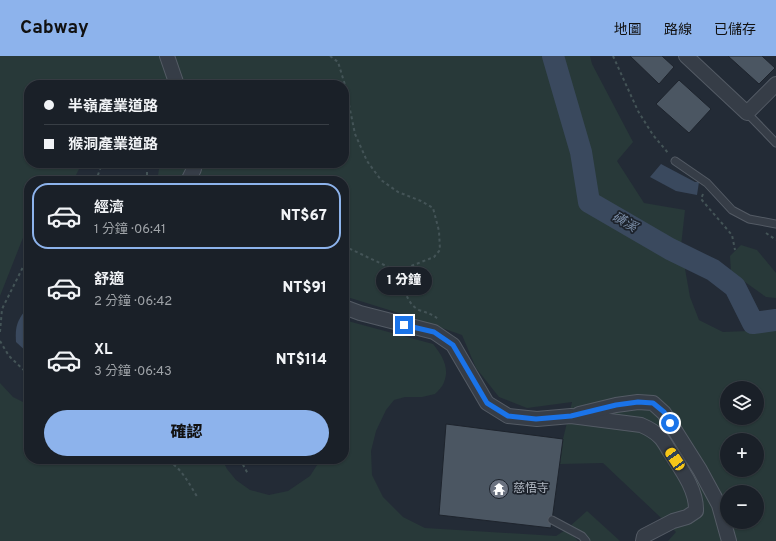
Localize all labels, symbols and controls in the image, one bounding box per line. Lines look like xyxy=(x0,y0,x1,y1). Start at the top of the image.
text: Cabway xyxy=(20,16,89,40)
text: 地圖 xyxy=(614,22,642,39)
text: 路線 xyxy=(664,22,692,39)
text: 已儲存 xyxy=(714,22,756,39)
text: 半嶺產業道路 xyxy=(68,98,158,117)
text: 猴洞產業道路 xyxy=(68,136,158,155)
icon: car xyxy=(46,198,82,234)
text: 經濟 xyxy=(94,199,124,218)
text: NT$67 xyxy=(280,207,327,226)
water label: 磺溪 xyxy=(609,210,641,237)
text: 1 分鐘 · 06:41 xyxy=(94,222,166,238)
callout: 1 分鐘 xyxy=(376,267,432,295)
icon: car xyxy=(46,270,82,306)
text: 舒適 xyxy=(94,271,124,290)
text: 1 分鐘 xyxy=(387,273,421,289)
text: NT$91 xyxy=(283,279,327,298)
text: 2 分鐘 · 06:42 xyxy=(94,294,172,310)
route end xyxy=(395,316,413,334)
text: XL xyxy=(94,341,112,360)
icon: car xyxy=(46,342,82,378)
text: NT$114 xyxy=(276,351,327,370)
text: 3 分鐘 · 06:43 xyxy=(94,364,172,380)
map controls xyxy=(720,381,764,529)
button: layers xyxy=(720,381,764,425)
button: 確認 xyxy=(44,410,329,456)
route start xyxy=(661,414,679,432)
button: + xyxy=(720,433,764,477)
car xyxy=(663,446,687,472)
temple icon: 慈悟寺 xyxy=(488,478,510,500)
place label: 慈悟寺 xyxy=(513,481,549,497)
button: − xyxy=(720,485,764,529)

